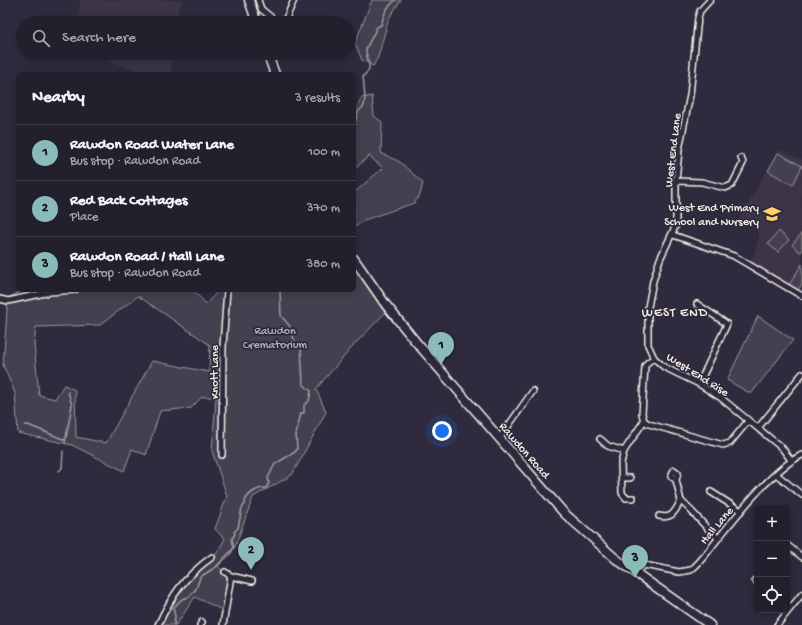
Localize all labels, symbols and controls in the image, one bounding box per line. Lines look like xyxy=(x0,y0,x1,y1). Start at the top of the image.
search box xyxy=(16,16,356,60)
icon: search xyxy=(30,27,52,49)
text: Search here xyxy=(62,29,136,47)
text: Nearby xyxy=(32,88,85,108)
text: 3 results xyxy=(295,91,340,106)
street label: West End Lane xyxy=(662,112,686,188)
text: Rawdon Road Water Lane xyxy=(70,136,234,154)
text: 1 xyxy=(42,145,48,160)
text: 100 m xyxy=(308,145,340,160)
text: Bus stop · Rawdon Road xyxy=(70,154,200,169)
text: Red Back Cottages xyxy=(70,192,188,210)
text: 2 xyxy=(42,201,48,216)
text: 370 m xyxy=(307,201,340,216)
place label: West End Primary School and Nursery xyxy=(664,202,759,230)
school or university icon: West End Primary School and Nursery xyxy=(762,204,782,224)
text: Place xyxy=(70,210,98,225)
text: Rawdon Road / Hall Lane xyxy=(70,248,224,266)
text: 3 xyxy=(42,257,48,272)
text: 380 m xyxy=(306,257,340,272)
text: Bus stop · Rawdon Road xyxy=(70,266,200,281)
district label: WEST END xyxy=(642,306,708,321)
park label: Rawdon Crematorium xyxy=(243,325,308,353)
pin: 1 xyxy=(428,332,454,365)
street label: Knott Lane xyxy=(209,344,223,399)
street label: West End Rise xyxy=(663,351,731,401)
street label: Rawdon Road xyxy=(495,420,552,483)
your location xyxy=(432,421,452,441)
street label: Hall Lane xyxy=(698,504,738,548)
map controls xyxy=(754,505,790,613)
button: + xyxy=(754,505,790,541)
pin: 2 xyxy=(238,537,264,570)
button: − xyxy=(754,541,790,577)
pin: 3 xyxy=(622,545,648,578)
button: locate xyxy=(754,577,790,613)

